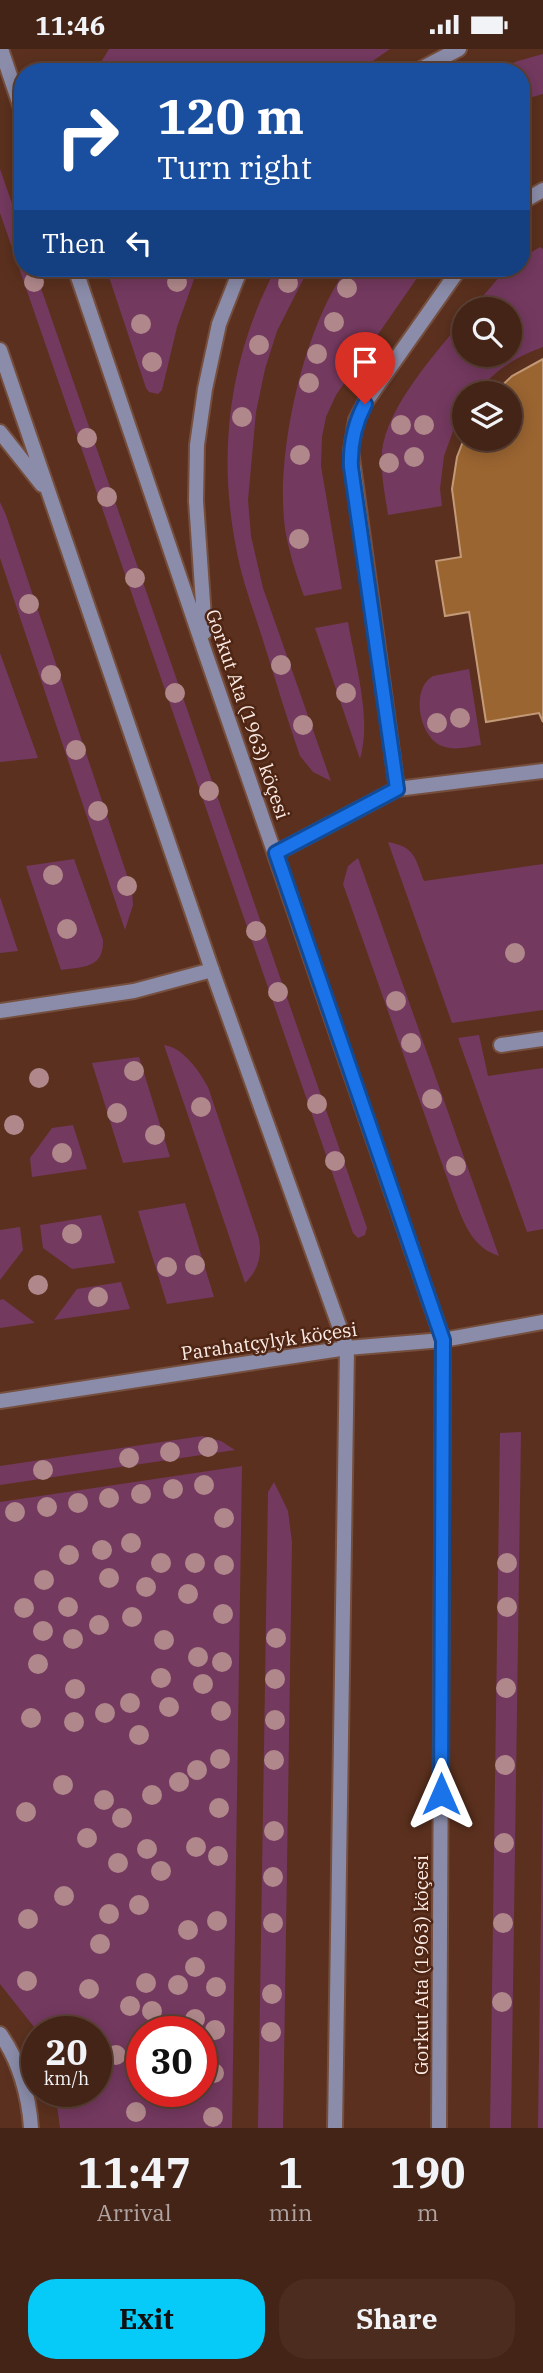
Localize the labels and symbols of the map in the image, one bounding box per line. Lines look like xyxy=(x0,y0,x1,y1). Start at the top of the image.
pin xyxy=(335,332,395,404)
street label: Gorkut Ata (1963) köçesi xyxy=(201,606,295,822)
street label: Parahatçylyk köçesi xyxy=(179,1317,359,1365)
position arrow xyxy=(404,1757,478,1831)
street label: Gorkut Ata (1963) köçesi xyxy=(409,1855,433,2075)
speed limit sign: 30 xyxy=(126,2016,217,2107)

